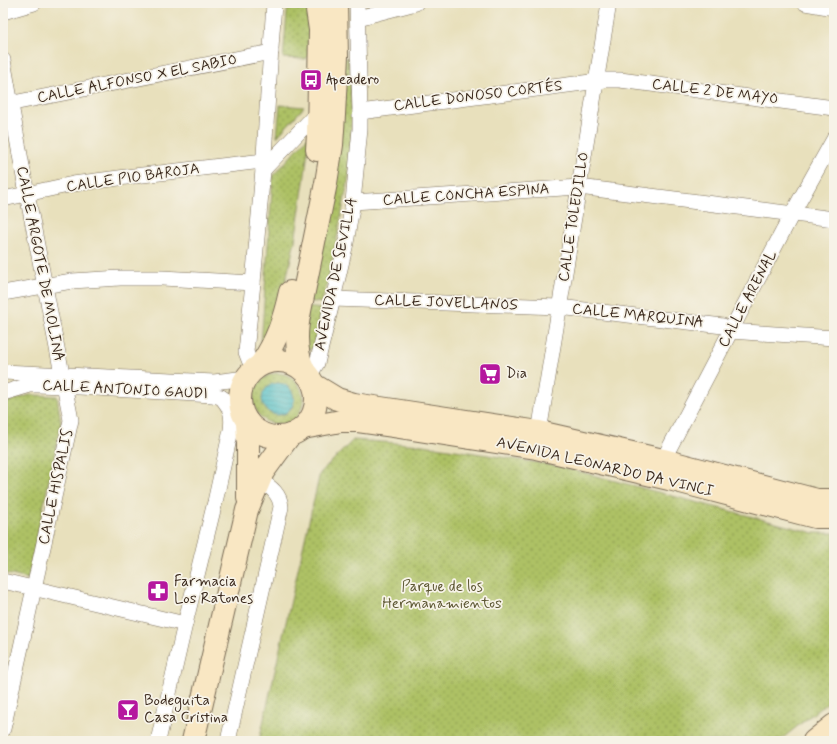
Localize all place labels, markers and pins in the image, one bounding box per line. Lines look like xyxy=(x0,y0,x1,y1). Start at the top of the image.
bus stop icon: Apeadero xyxy=(298,67,324,93)
place label: Apeadero xyxy=(326,70,379,91)
supermarket icon: Dia xyxy=(477,361,503,387)
place label: Dia xyxy=(506,364,527,384)
place label: Farmacia Los Ratones xyxy=(174,572,253,609)
pharmacy icon: Farmacia Los Ratones xyxy=(145,578,171,604)
place label: Bodeguita Casa Cristina xyxy=(144,691,228,728)
bar icon: Bodeguita Casa Cristina xyxy=(115,697,141,723)

